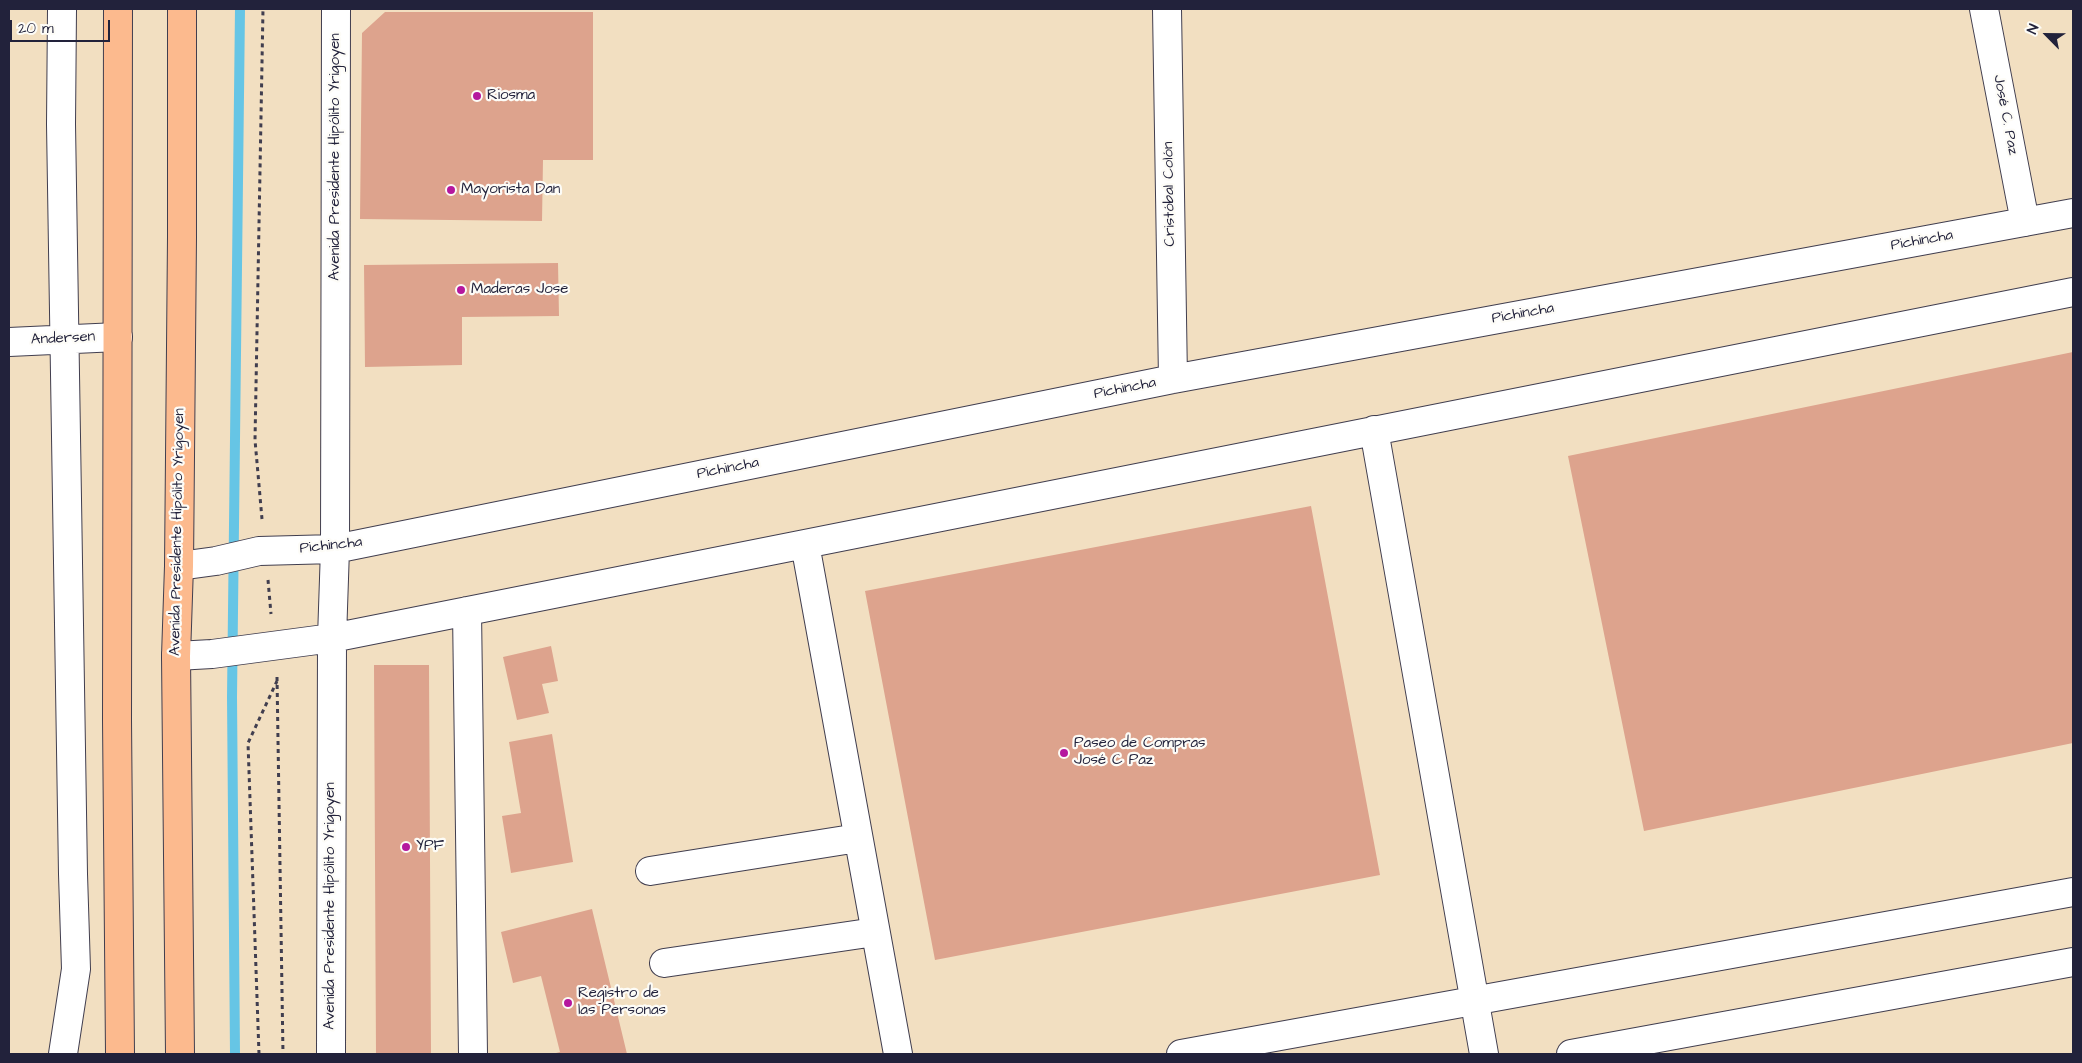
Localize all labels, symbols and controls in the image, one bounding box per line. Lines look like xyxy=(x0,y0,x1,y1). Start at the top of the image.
scale bar xyxy=(12,10,112,42)
north arrow xyxy=(2022,10,2072,60)
text: 20 m xyxy=(18,18,54,39)
text: N xyxy=(2022,21,2044,37)
street label: Avenida Presidente Hipólito Yrigoyen xyxy=(327,33,345,281)
street label: José C. Paz xyxy=(1988,73,2022,157)
place label: Riosma xyxy=(487,87,535,105)
marker: Riosma xyxy=(471,90,483,102)
street label: Cristóbal Colón xyxy=(1160,141,1180,247)
place label: Mayorista Dan xyxy=(461,181,560,199)
marker: Mayorista Dan xyxy=(445,184,457,196)
street label: Pichincha xyxy=(1889,227,1955,255)
place label: Maderas Jose xyxy=(471,281,568,299)
marker: Maderas Jose xyxy=(455,284,467,296)
street label: Pichincha xyxy=(1490,300,1556,328)
street label: Andersen xyxy=(30,328,96,350)
street label: Pichincha xyxy=(1092,374,1158,404)
street label: Avenida Presidente Hipólito Yrigoyen xyxy=(167,408,189,656)
street label: Pichincha xyxy=(695,454,761,484)
street label: Pichincha xyxy=(299,534,363,558)
place label: Paseo de Compras José C Paz xyxy=(1074,735,1206,770)
marker: Paseo de Compras José C Paz xyxy=(1058,747,1070,759)
street label: Avenida Presidente Hipólito Yrigoyen xyxy=(322,782,340,1030)
place label: YPF xyxy=(416,838,444,856)
marker: YPF xyxy=(400,841,412,853)
place label: Registro de las Personas xyxy=(578,985,666,1020)
marker: Registro de las Personas xyxy=(562,997,574,1009)

